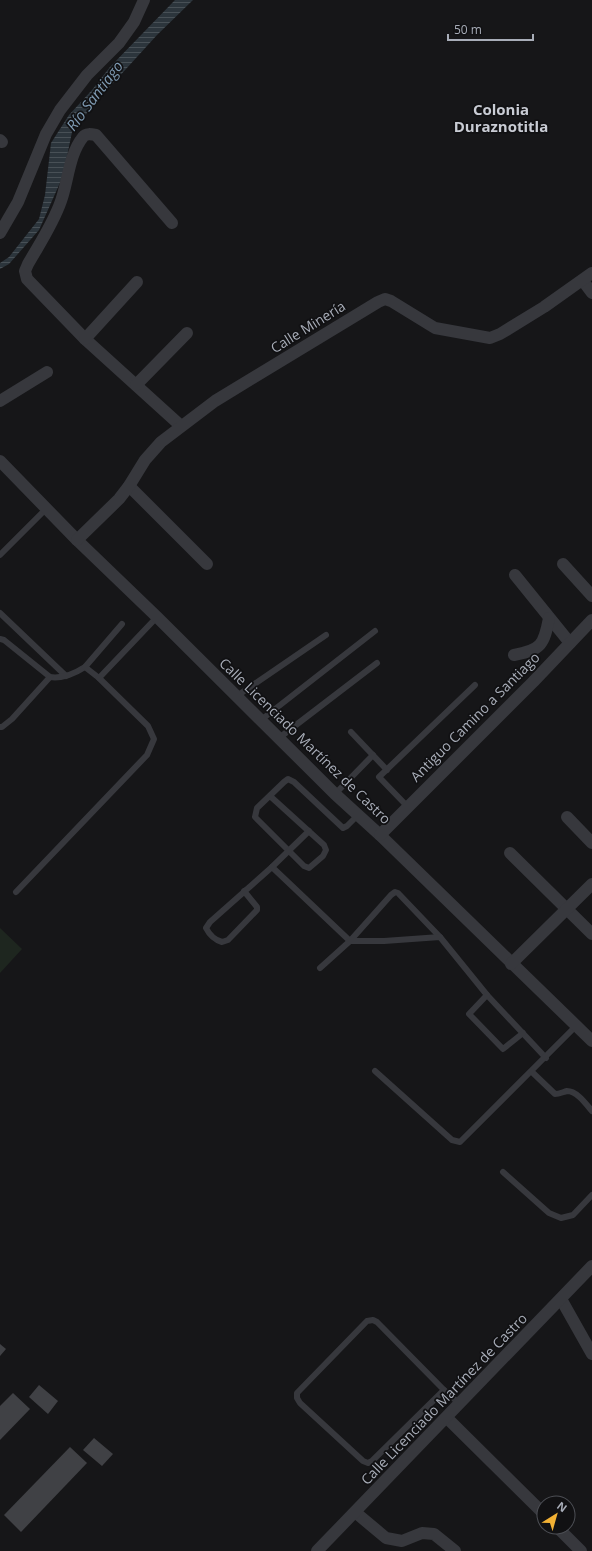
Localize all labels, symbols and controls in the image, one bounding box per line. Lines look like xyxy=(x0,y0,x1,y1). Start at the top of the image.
scale bar xyxy=(448,16,533,42)
text: 50 m xyxy=(454,21,482,38)
water label: Río Santiago xyxy=(61,56,127,134)
district label: Colonia Duraznotitla xyxy=(454,99,548,136)
street label: Calle Minería xyxy=(267,296,349,357)
street label: Antiguo Camino a Santiago xyxy=(406,648,543,785)
street label: Calle Licenciado Martínez de Castro xyxy=(215,653,395,828)
street label: Calle Licenciado Martínez de Castro xyxy=(356,1309,531,1489)
north arrow xyxy=(536,1495,576,1535)
text: N xyxy=(554,1498,570,1515)

